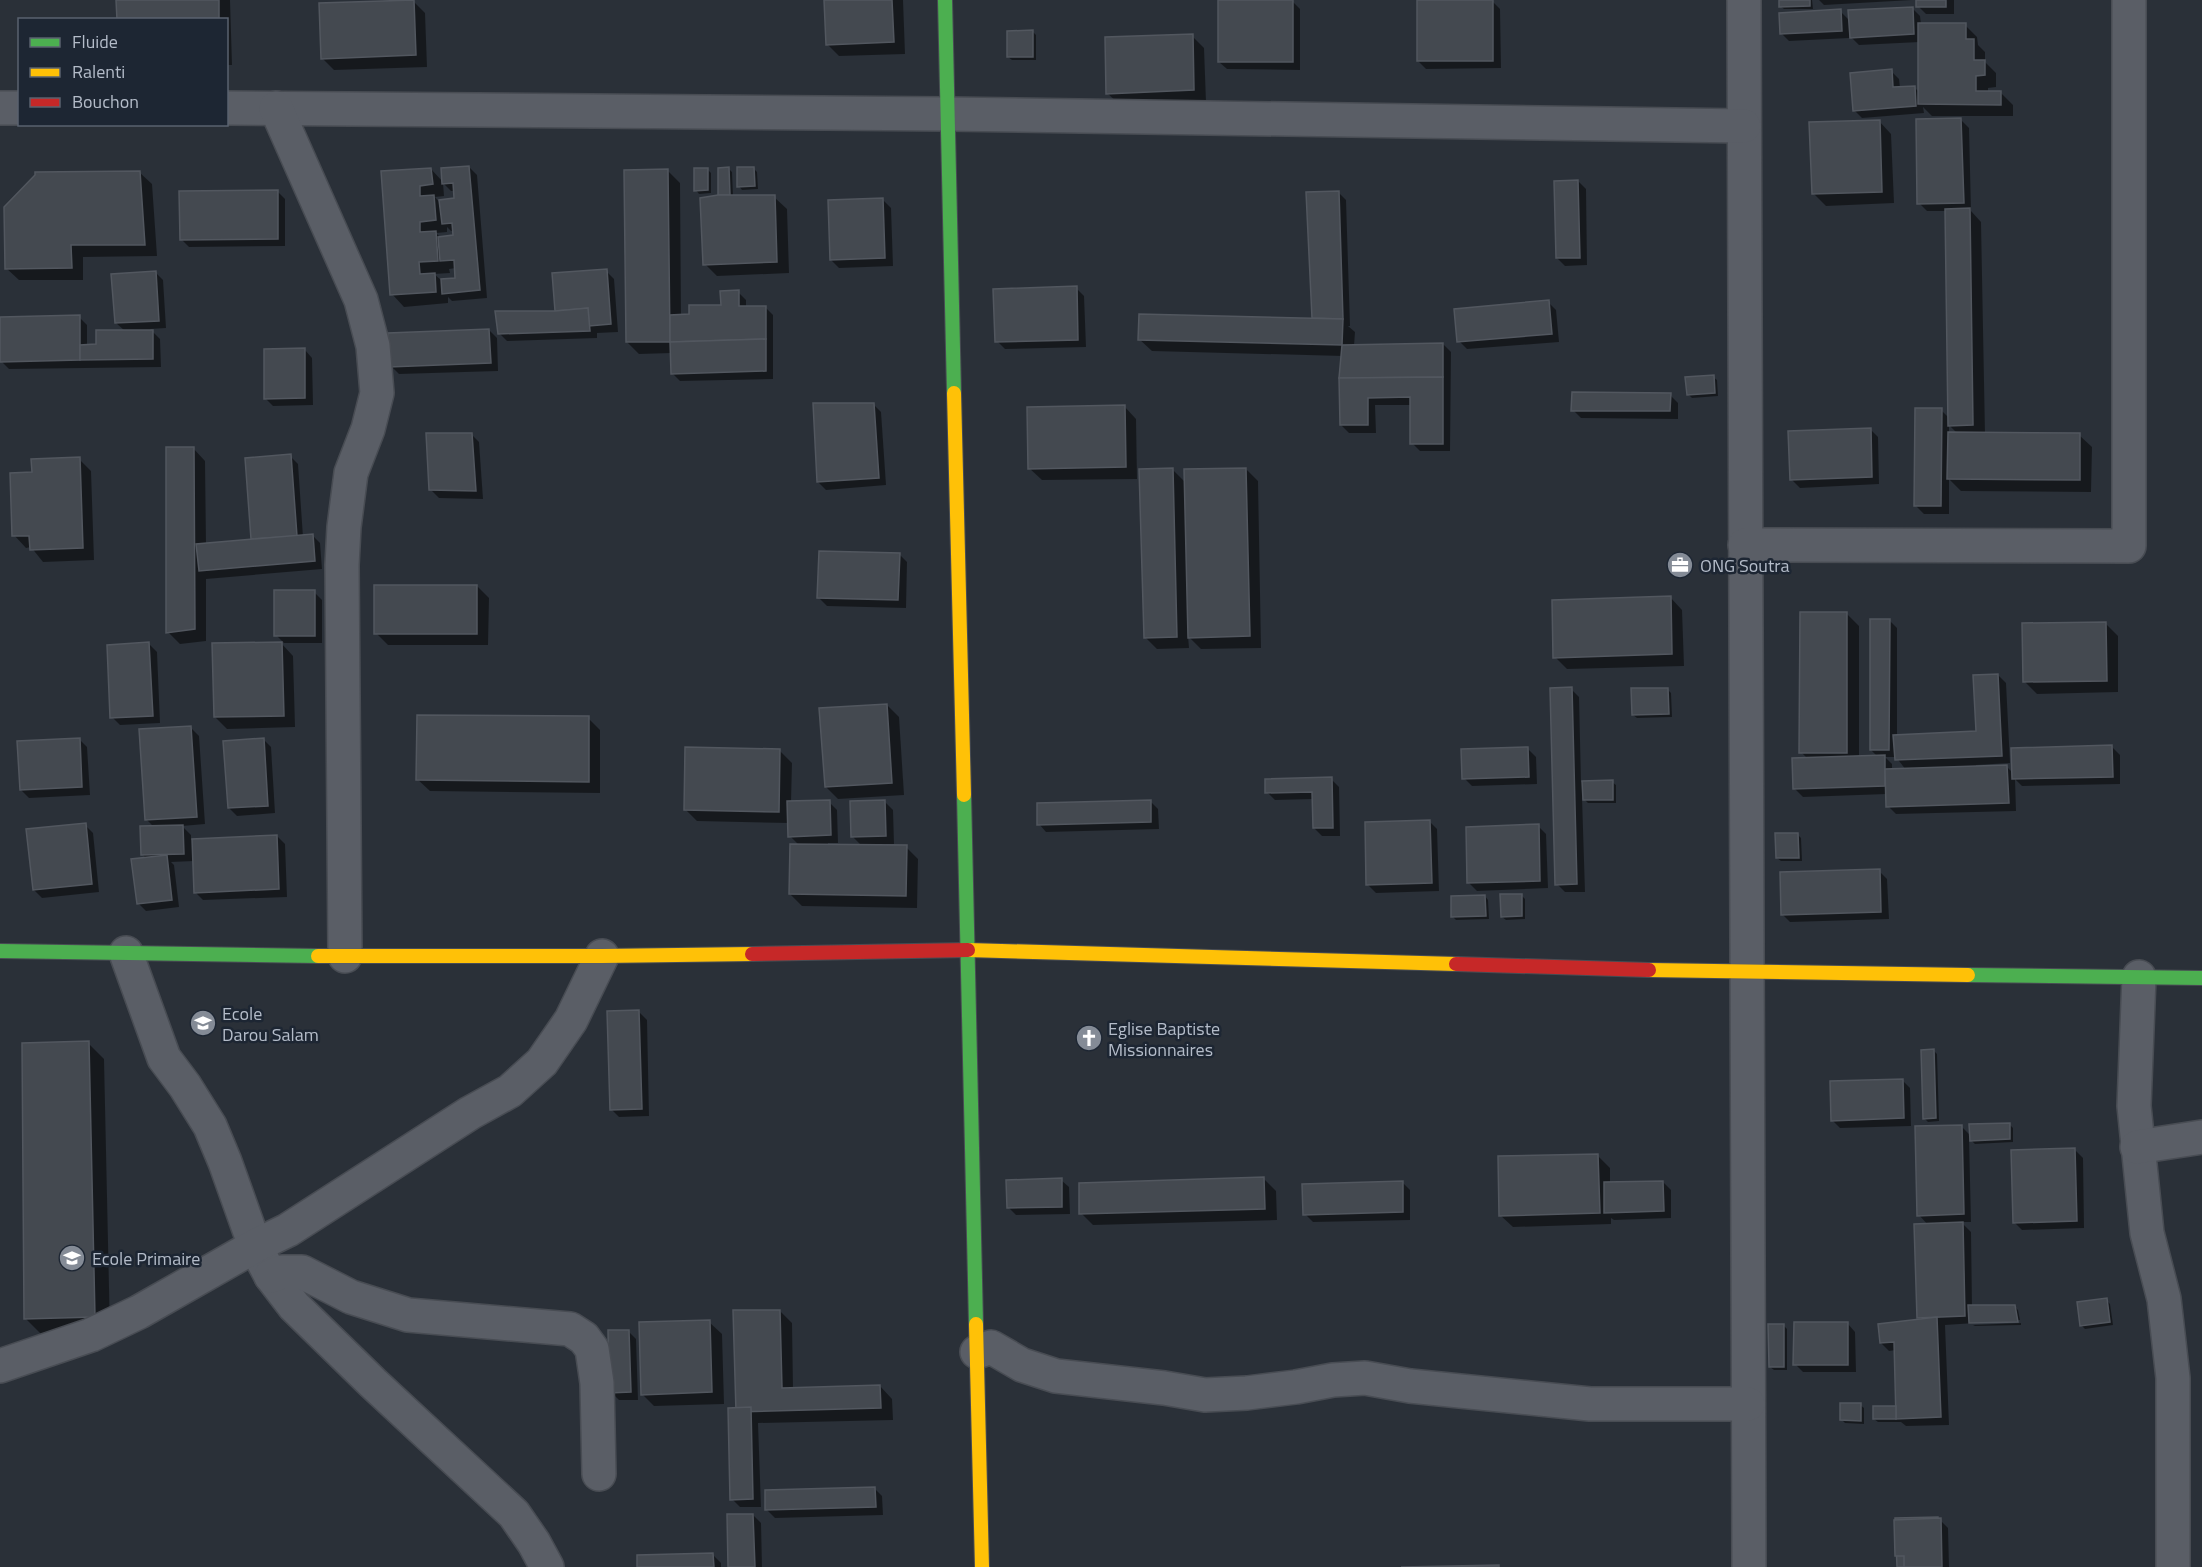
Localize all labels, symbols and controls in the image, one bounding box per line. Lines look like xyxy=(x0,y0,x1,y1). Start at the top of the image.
legend xyxy=(18,18,228,126)
text: Fluide xyxy=(72,28,118,55)
text: Ralenti xyxy=(72,58,125,85)
text: Bouchon xyxy=(72,88,139,115)
office icon: ONG Soutra xyxy=(1665,550,1695,580)
place label: ONG Soutra xyxy=(1700,552,1789,579)
place label: Ecole Darou Salam xyxy=(222,1000,319,1048)
school or university icon: Ecole Darou Salam xyxy=(188,1008,218,1038)
place label: Eglise Baptiste Missionnaires xyxy=(1108,1015,1220,1063)
church icon: Eglise Baptiste Missionnaires xyxy=(1074,1023,1104,1053)
school or university icon: Ecole Primaire xyxy=(57,1243,87,1273)
place label: Ecole Primaire xyxy=(92,1245,200,1272)

